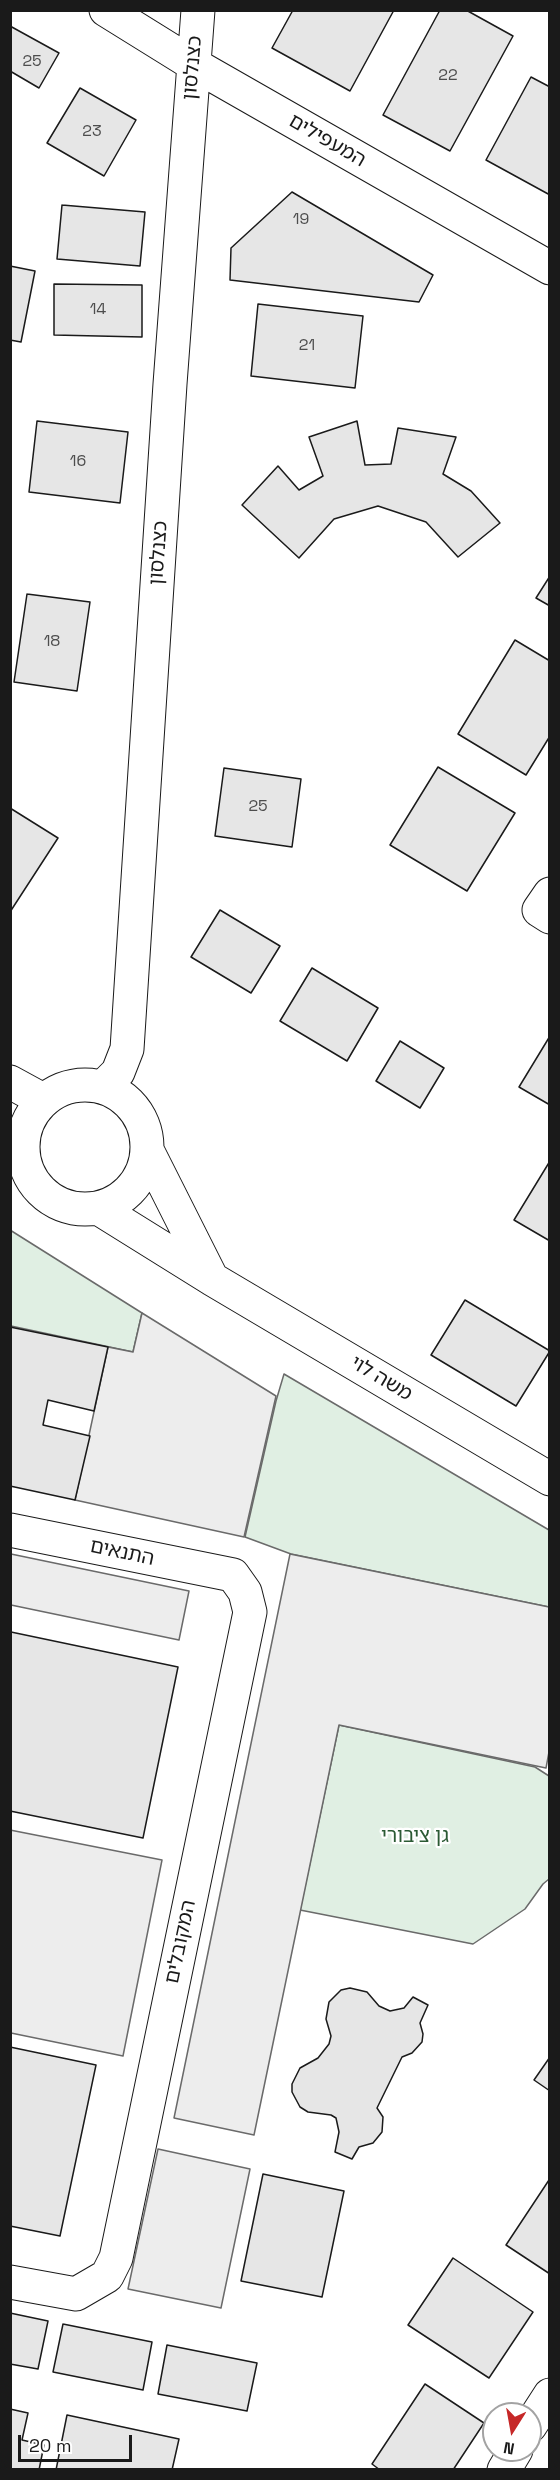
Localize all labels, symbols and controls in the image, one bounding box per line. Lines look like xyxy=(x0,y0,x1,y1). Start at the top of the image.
street label: כצנלסון xyxy=(178,35,208,101)
house number: 25 xyxy=(22,52,42,72)
house number: 22 xyxy=(438,66,458,86)
street label: המעפילים xyxy=(284,109,370,173)
house number: 23 xyxy=(82,122,102,142)
house number: 19 xyxy=(293,210,309,230)
house number: 14 xyxy=(90,300,106,320)
house number: 21 xyxy=(299,336,315,356)
house number: 16 xyxy=(70,452,86,472)
street label: כצנלסון xyxy=(145,520,173,586)
house number: 18 xyxy=(44,632,60,652)
house number: 25 xyxy=(248,797,268,817)
street label: משה לוי xyxy=(346,1351,416,1407)
street label: התנאים xyxy=(88,1535,156,1571)
park label: גן ציבורי xyxy=(381,1825,449,1849)
street label: המקובלים xyxy=(160,1898,202,1986)
north arrow xyxy=(482,2402,542,2462)
scale bar xyxy=(21,2423,135,2461)
text: 20 m xyxy=(29,2434,72,2457)
text: N xyxy=(502,2437,516,2460)

